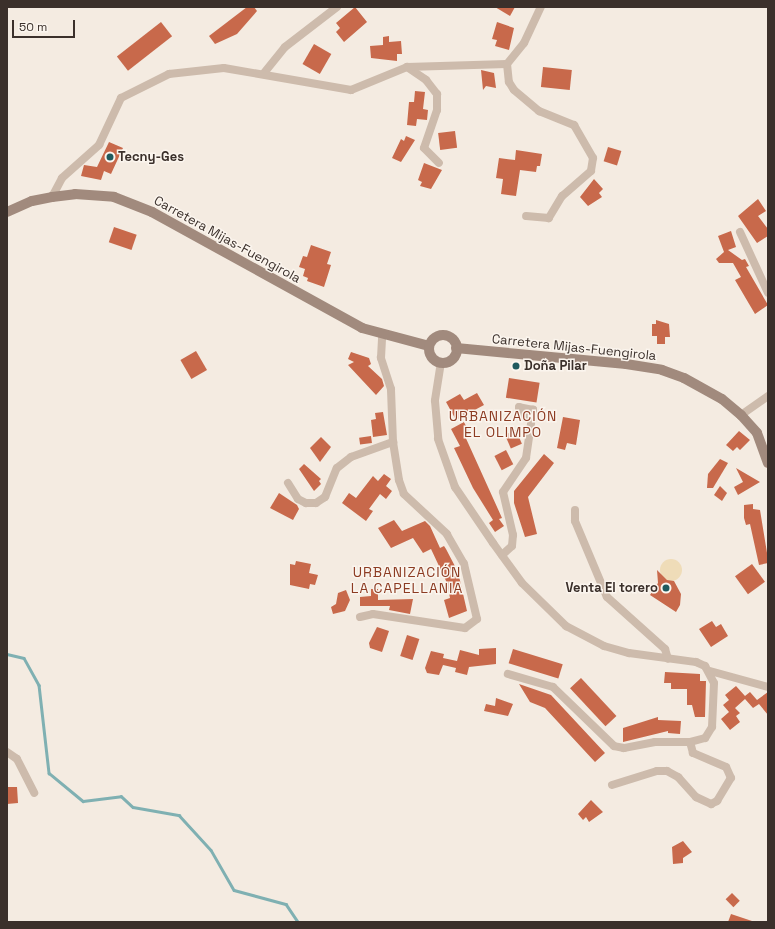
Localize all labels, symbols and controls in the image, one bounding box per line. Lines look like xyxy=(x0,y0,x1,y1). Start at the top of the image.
scale bar xyxy=(14,12,77,38)
text: 50 m xyxy=(19,19,47,35)
place label: Tecny-Ges xyxy=(118,149,184,165)
marker: Tecny-Ges xyxy=(105,152,115,162)
street label: Carretera Mijas-Fuengirola xyxy=(151,193,303,287)
street label: Carretera Mijas-Fuengirola xyxy=(491,332,657,364)
place label: Doña Pilar xyxy=(524,358,587,374)
marker: Doña Pilar xyxy=(511,361,521,371)
district label: URBANIZACIÓN EL OLIMPO xyxy=(449,408,557,440)
district label: URBANIZACIÓN LA CAPELLANIA xyxy=(351,564,463,596)
place label: Venta El torero xyxy=(565,580,658,596)
marker: Venta El torero xyxy=(661,583,671,593)

